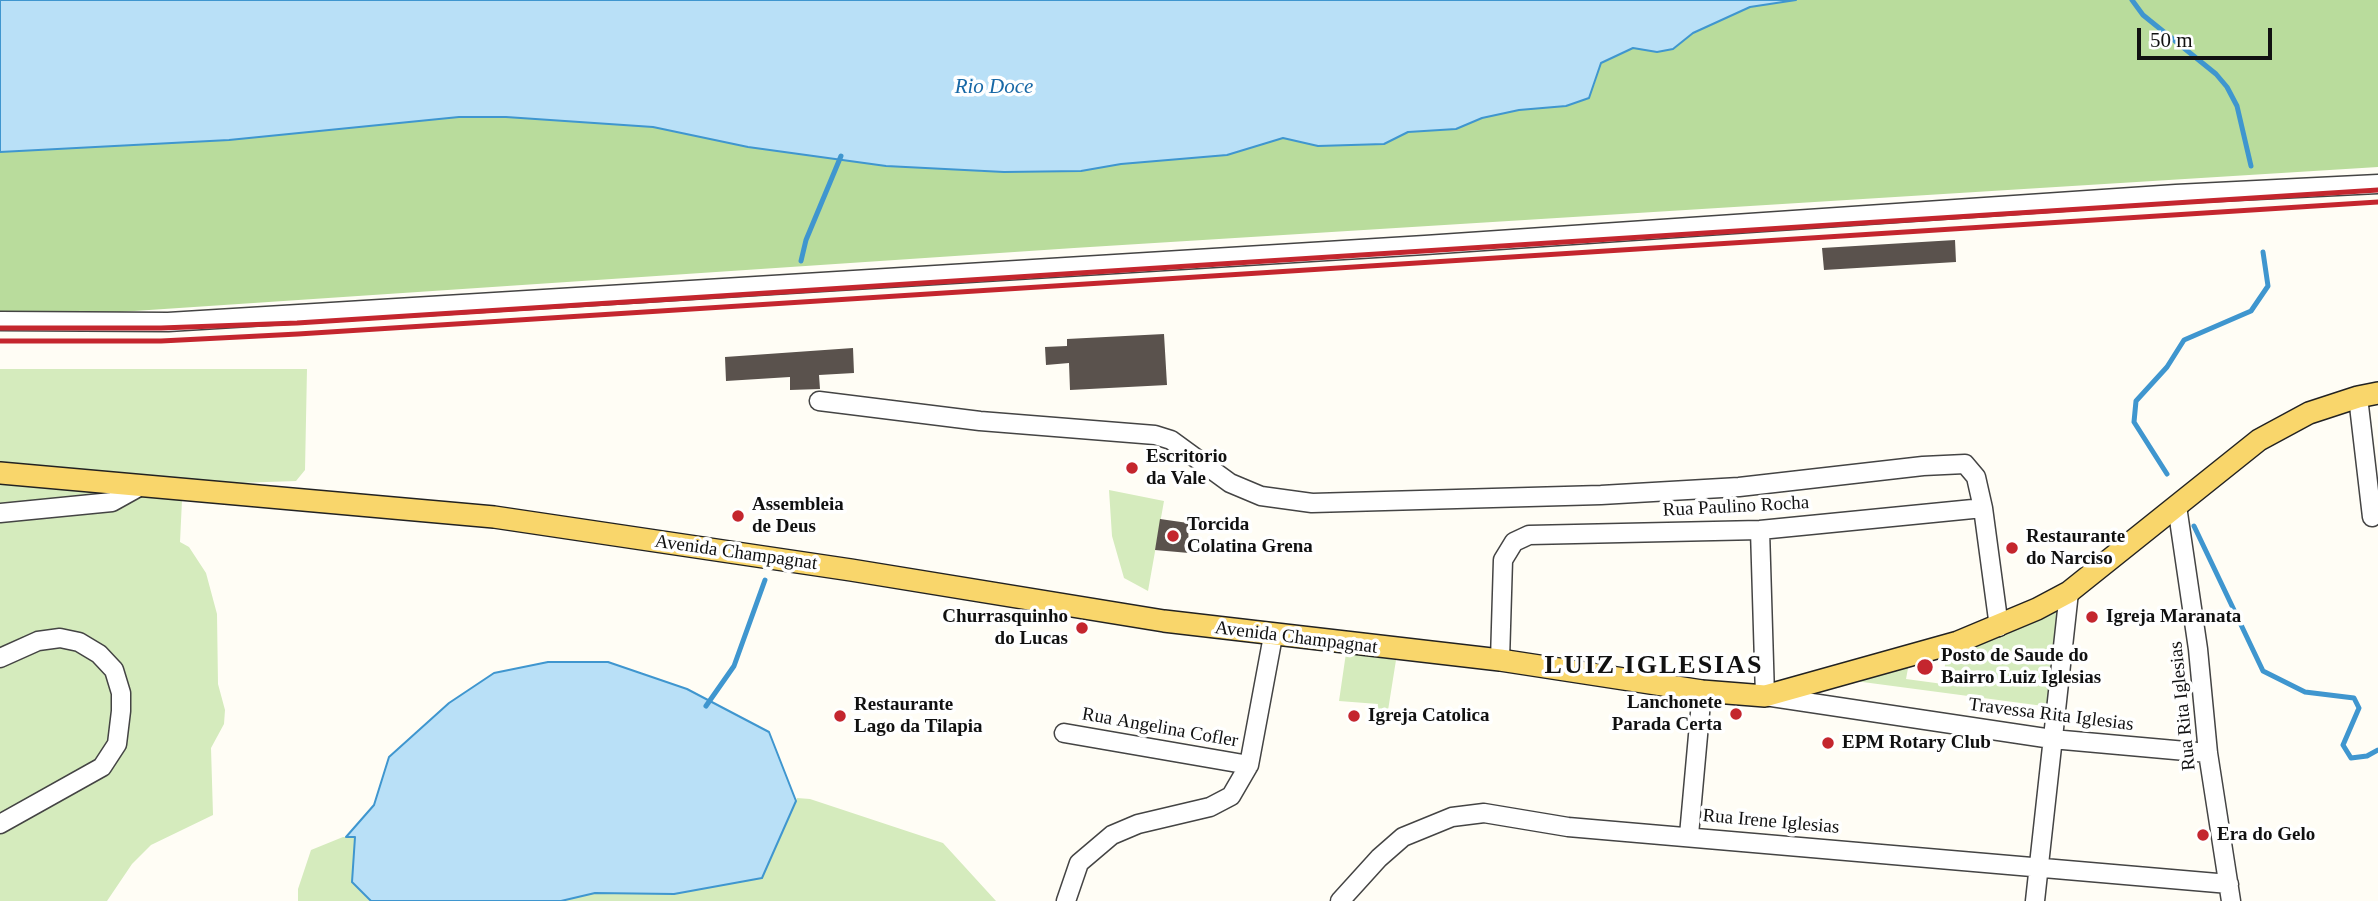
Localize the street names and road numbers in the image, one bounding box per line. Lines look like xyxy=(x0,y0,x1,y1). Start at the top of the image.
street label: Rua Paulino Rocha xyxy=(1662,492,1810,522)
street label: Avenida Champagnat xyxy=(653,530,819,576)
street label: Avenida Champagnat xyxy=(1213,617,1379,659)
street label: Rua Rita Iglesias xyxy=(2165,640,2201,772)
street label: Travessa Rita Iglesias xyxy=(1967,694,2135,736)
street label: Rua Angelina Cofler xyxy=(1080,703,1240,753)
street label: Rua Irene Iglesias xyxy=(1702,805,1840,839)

